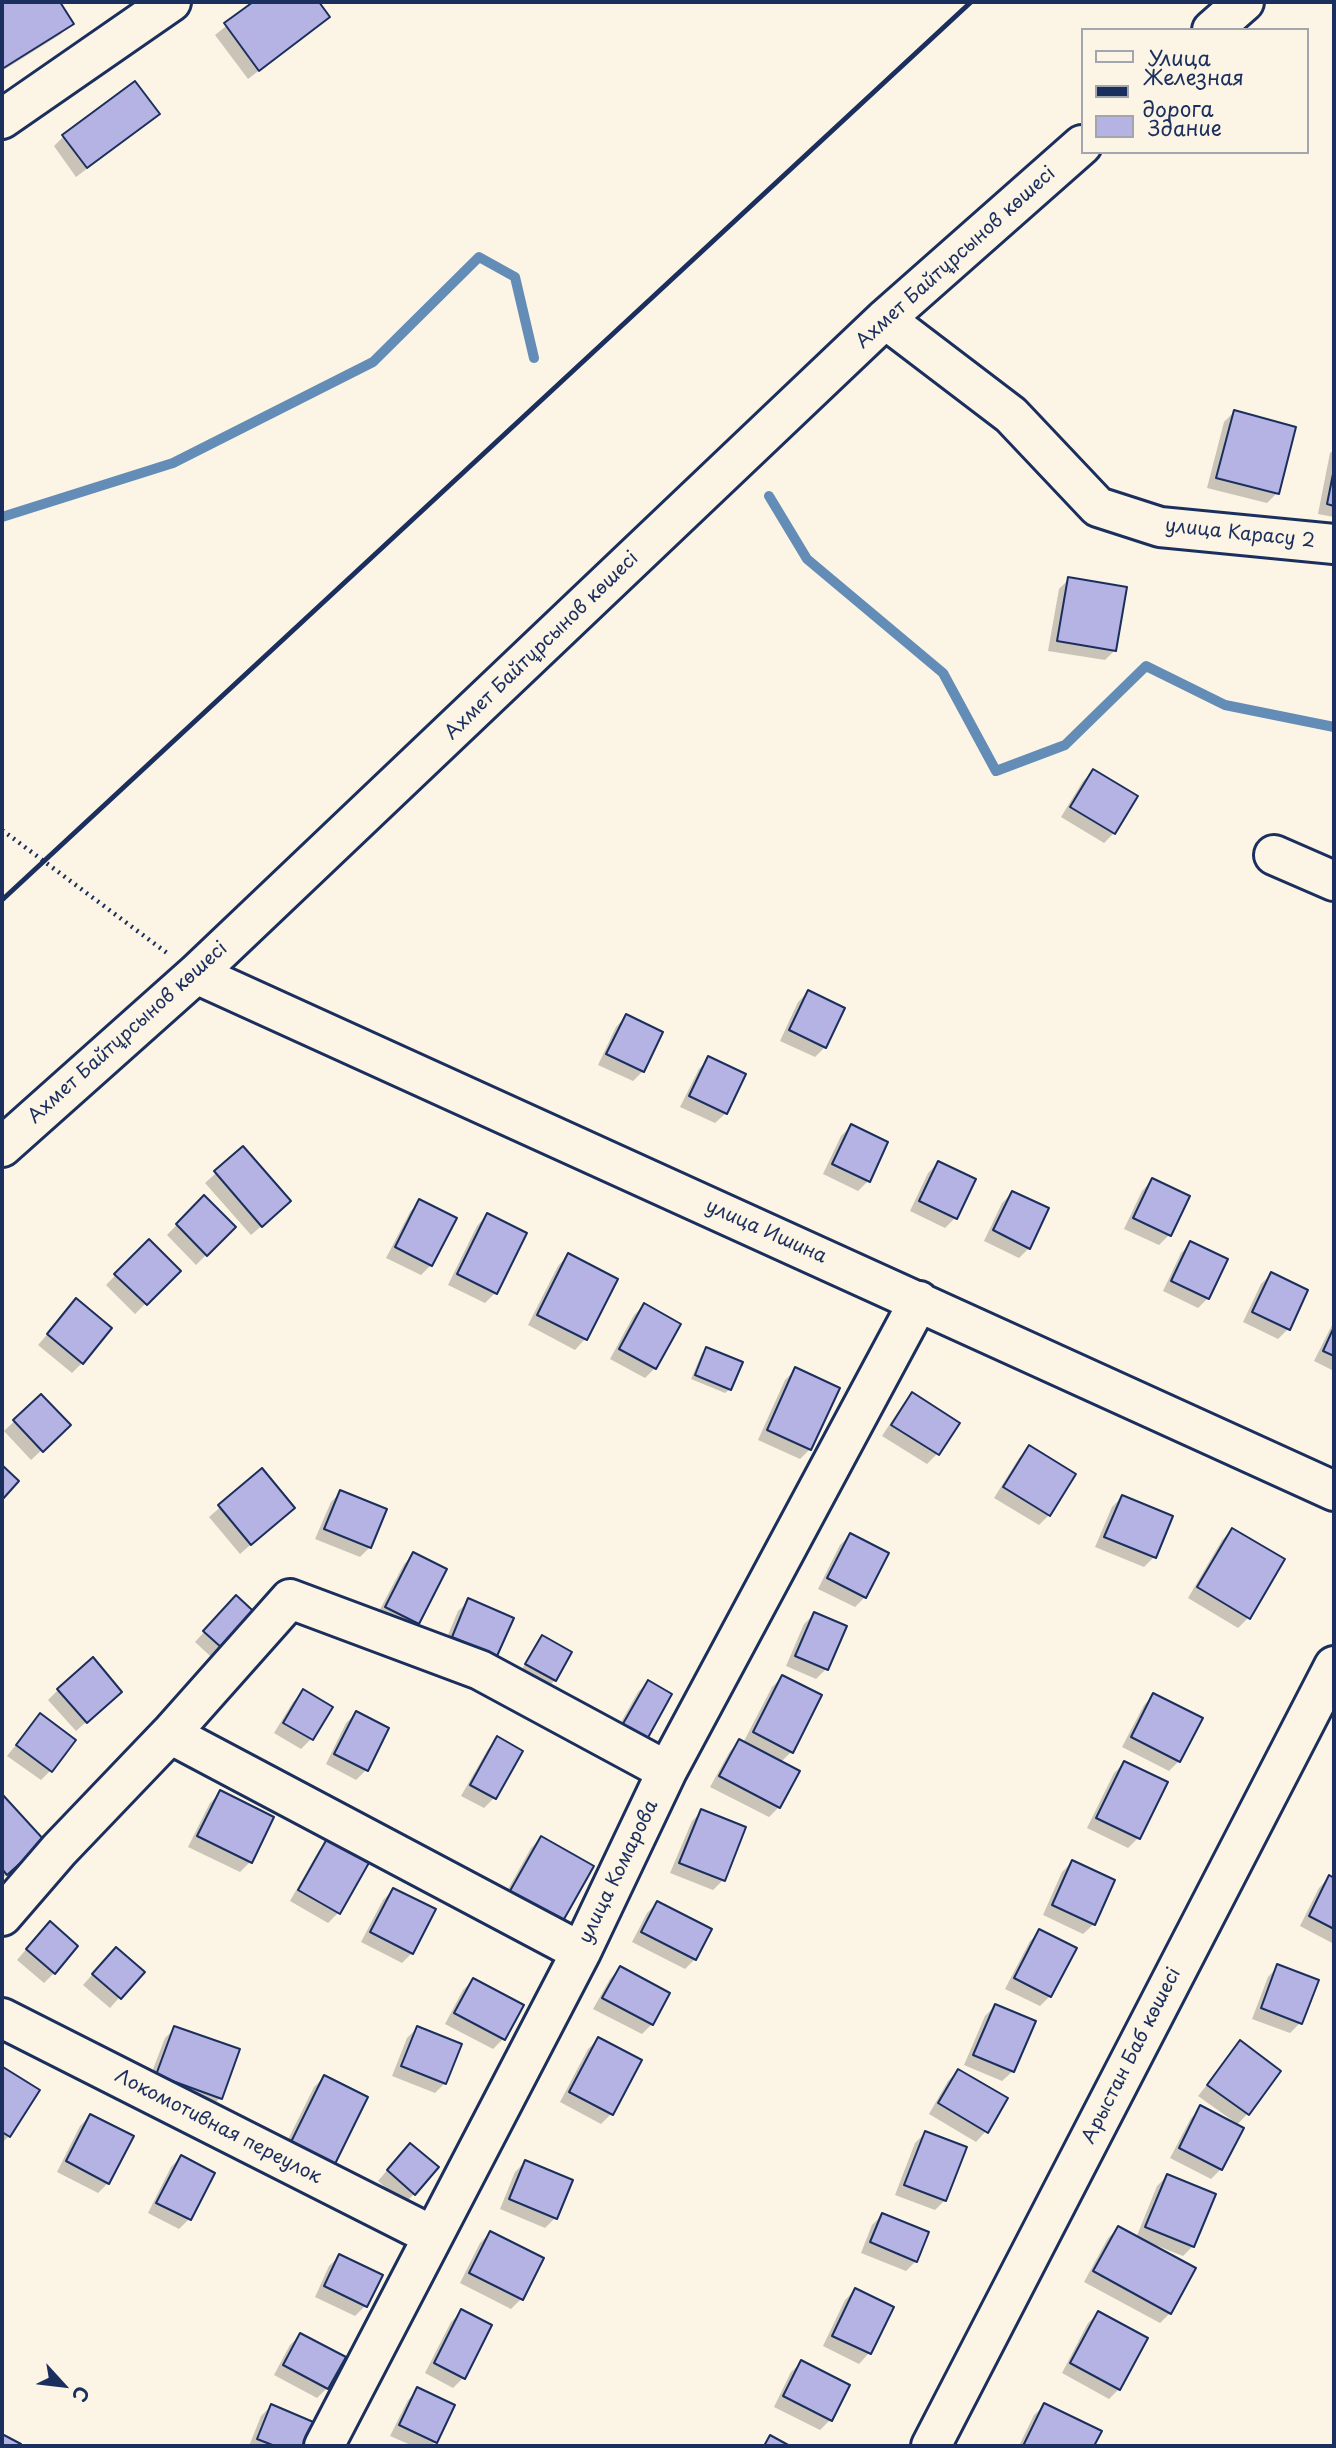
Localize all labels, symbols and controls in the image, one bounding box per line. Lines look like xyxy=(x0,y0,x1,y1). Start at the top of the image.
legend xyxy=(1080,28,1308,154)
text: Улица xyxy=(1148,41,1211,73)
text: Железная дорога xyxy=(1143,60,1244,124)
text: Здание xyxy=(1148,111,1222,143)
street label: Ахмет Байтұрсынов көшесі xyxy=(852,162,1060,354)
street label: улица Карасу 2 xyxy=(1164,515,1316,553)
street label: Ахмет Байтұрсынов көшесі xyxy=(440,547,644,745)
street label: Ахмет Байтұрсынов көшесі xyxy=(24,937,232,1129)
street label: улица Ишина xyxy=(702,1195,830,1269)
street label: улица Комарова xyxy=(574,1797,664,1947)
street label: Арыстан Баб көшесі xyxy=(1078,1964,1186,2148)
street label: Локомотивная переулок xyxy=(111,2065,325,2189)
north arrow xyxy=(28,2350,98,2420)
text: С xyxy=(66,2382,97,2407)

